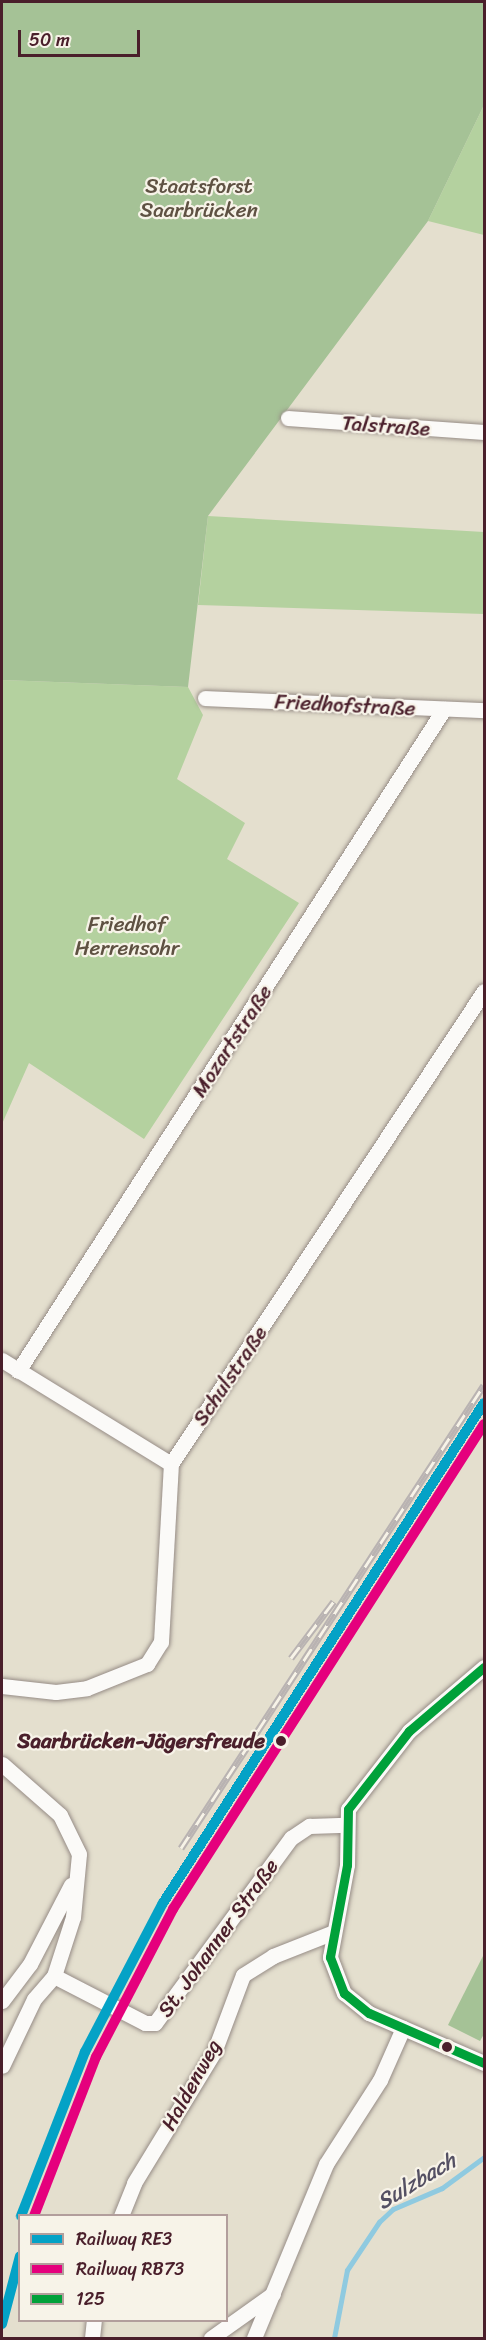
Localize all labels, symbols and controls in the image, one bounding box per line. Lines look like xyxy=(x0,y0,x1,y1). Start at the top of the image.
scale bar xyxy=(21,18,142,56)
text: 50 m xyxy=(29,24,70,56)
park label: Staatsforst Saarbrücken xyxy=(140,173,258,223)
street label: Talstraße xyxy=(341,410,431,442)
street label: Friedhofstraße xyxy=(274,689,416,721)
park label: Friedhof Herrensohr xyxy=(75,911,179,961)
street label: Mozartstraße xyxy=(186,980,278,1102)
street label: Schulstraße xyxy=(188,1321,272,1431)
place label: Saarbrücken-Jägersfreude xyxy=(17,1728,265,1754)
marker: Saarbrücken-Jägersfreude xyxy=(270,1730,292,1752)
street label: St. Johanner Straße xyxy=(152,1854,284,2022)
street label: Haldenweg xyxy=(156,2035,226,2135)
unlabelled marker xyxy=(441,2041,453,2053)
water label: Sulzbach xyxy=(372,2147,460,2215)
legend xyxy=(18,2214,228,2322)
text: Railway RE3 xyxy=(76,2223,172,2255)
text: Railway RB73 xyxy=(76,2253,184,2285)
text: 125 xyxy=(76,2283,105,2315)

